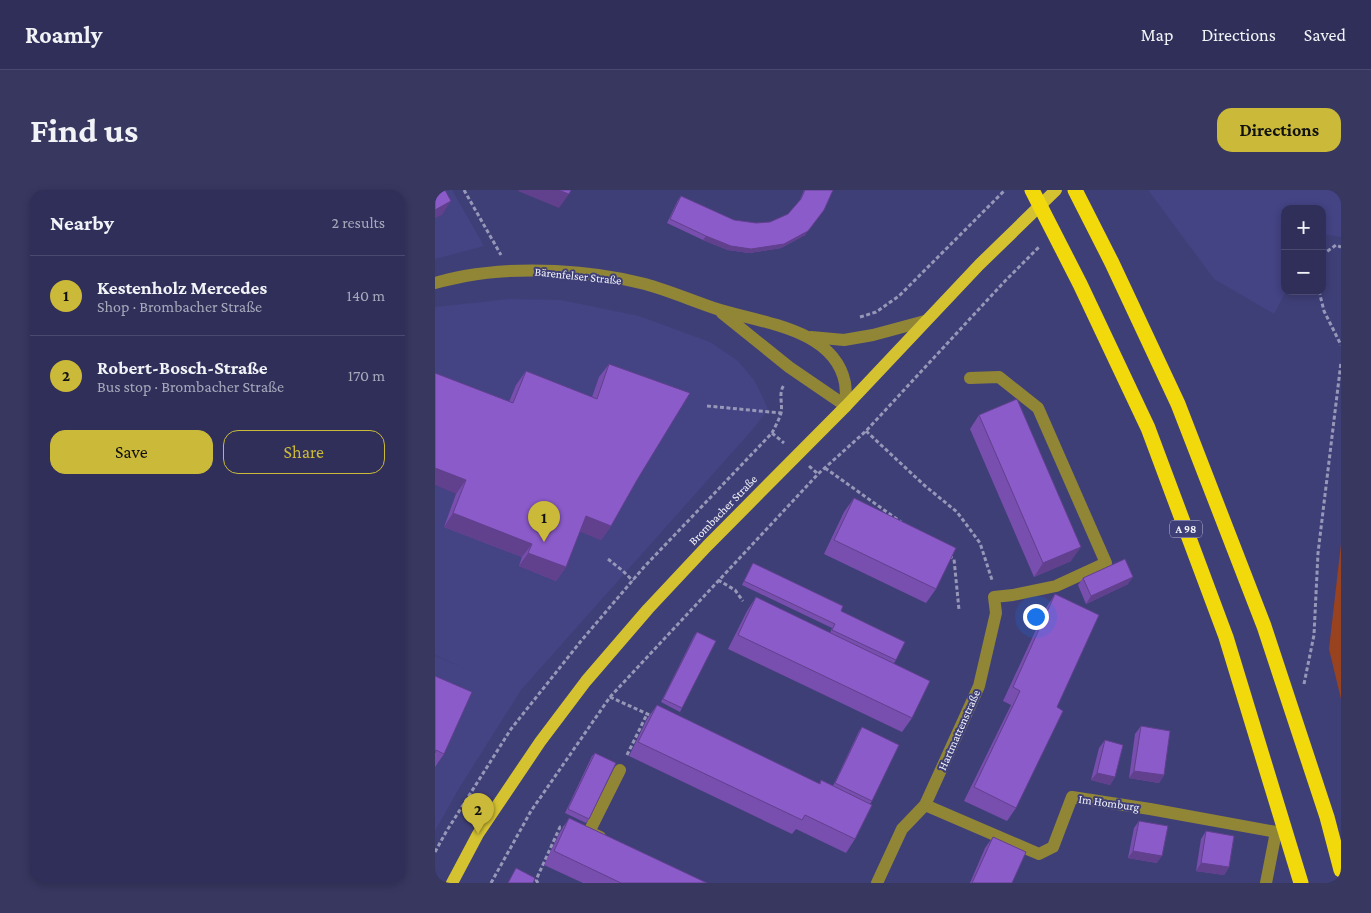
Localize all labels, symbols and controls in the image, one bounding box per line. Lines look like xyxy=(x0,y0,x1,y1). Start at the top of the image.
text: Roamly xyxy=(25,21,102,48)
text: Map xyxy=(1141,25,1173,45)
text: Directions xyxy=(1201,25,1276,45)
text: Saved xyxy=(1304,25,1346,45)
button: Directions xyxy=(1217,108,1341,152)
text: Find us xyxy=(30,111,138,150)
map controls xyxy=(1281,205,1326,295)
button: + xyxy=(1281,205,1326,250)
text: Nearby xyxy=(50,211,114,235)
text: 2 results xyxy=(332,214,385,231)
button: − xyxy=(1281,250,1326,295)
street label: Bärenfelser Straße xyxy=(534,264,622,288)
text: Kestenholz Mercedes xyxy=(97,277,267,298)
text: 1 xyxy=(63,287,69,304)
text: 140 m xyxy=(347,287,385,304)
text: Shop · Brombacher Straße xyxy=(97,298,262,315)
text: Robert-Bosch-Straße xyxy=(97,357,268,378)
text: 2 xyxy=(62,367,70,384)
text: 170 m xyxy=(348,367,385,384)
text: Bus stop · Brombacher Straße xyxy=(97,378,284,395)
button: Save xyxy=(50,430,213,474)
button: Share xyxy=(223,430,385,474)
street label: Brombacher Straße xyxy=(686,472,760,548)
pin: 1 xyxy=(528,501,560,542)
road number: A 98 xyxy=(1170,520,1202,538)
your location xyxy=(1023,604,1049,630)
street label: Hartmattenstraße xyxy=(935,688,983,772)
street label: Im Homburg xyxy=(1078,792,1141,814)
pin: 2 xyxy=(462,793,494,834)

